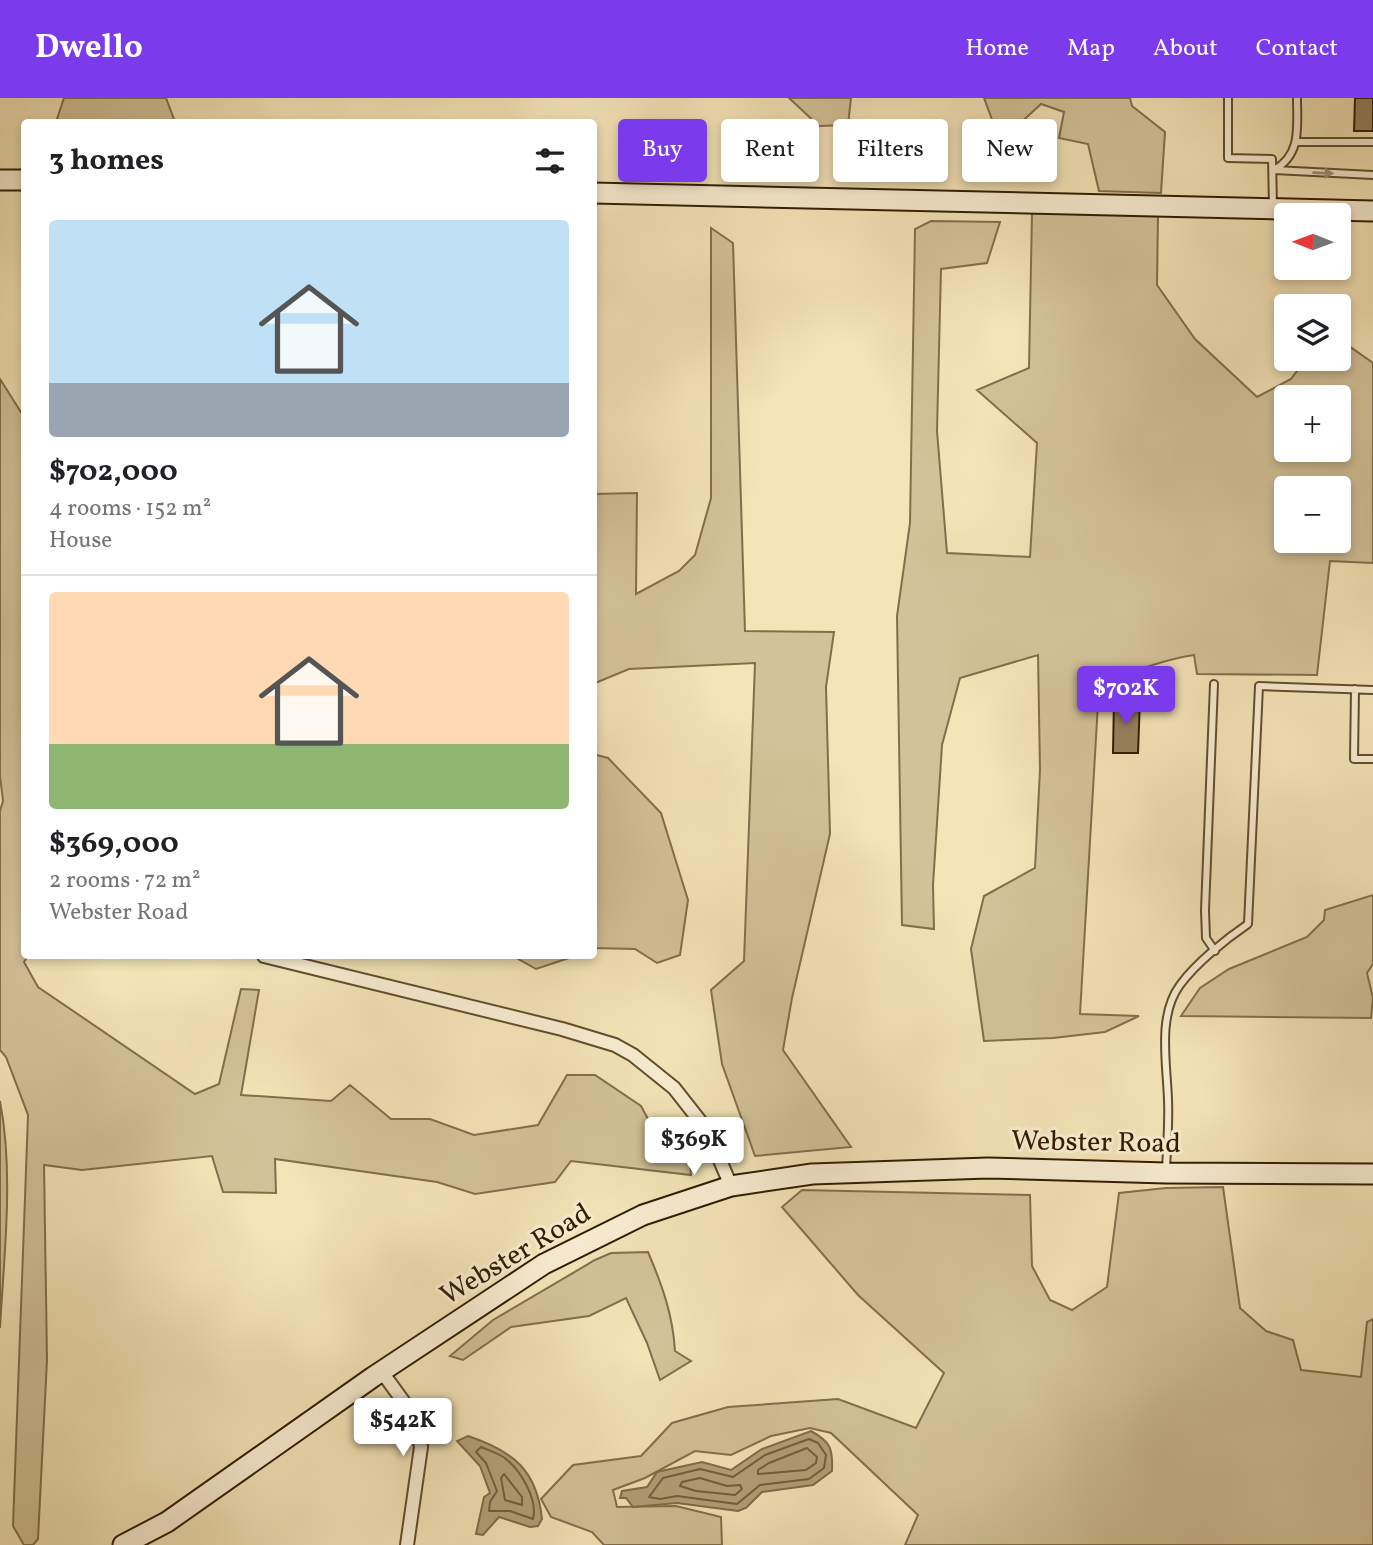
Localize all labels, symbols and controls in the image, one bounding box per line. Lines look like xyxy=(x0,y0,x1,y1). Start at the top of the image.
text: Dwello xyxy=(35,26,143,72)
text: Home xyxy=(965,32,1029,66)
text: Map xyxy=(1067,32,1115,66)
text: About xyxy=(1153,32,1218,66)
text: Contact xyxy=(1256,32,1338,66)
chip: Buy xyxy=(618,119,707,182)
chip: Rent xyxy=(721,119,819,182)
chip: Filters xyxy=(833,119,948,182)
chip: New xyxy=(962,119,1057,182)
text: 3 homes xyxy=(49,140,164,182)
icon: filters xyxy=(531,142,569,180)
one-way arrow xyxy=(1313,168,1335,179)
north arrow xyxy=(1274,203,1351,280)
map controls xyxy=(1274,203,1351,553)
icon: home xyxy=(246,266,372,392)
button: layers xyxy=(1274,294,1351,371)
button: + xyxy=(1274,385,1351,462)
text: $702,000 xyxy=(49,451,178,493)
button: − xyxy=(1274,476,1351,553)
text: 4 rooms · 152 m² xyxy=(49,493,211,525)
text: House xyxy=(49,525,112,557)
icon: home xyxy=(246,638,372,764)
pin: $702K xyxy=(1077,666,1175,726)
text: $702K xyxy=(1093,673,1159,705)
text: $369,000 xyxy=(49,823,179,865)
text: 2 rooms · 72 m² xyxy=(49,865,200,897)
text: Webster Road xyxy=(49,897,188,929)
pin: $369K xyxy=(645,1118,743,1177)
street label: Webster Road xyxy=(1011,1122,1181,1164)
text: $369K xyxy=(661,1124,727,1156)
street label: Webster Road xyxy=(433,1195,599,1315)
pin: $542K xyxy=(354,1398,452,1458)
text: $542K xyxy=(370,1405,436,1437)

